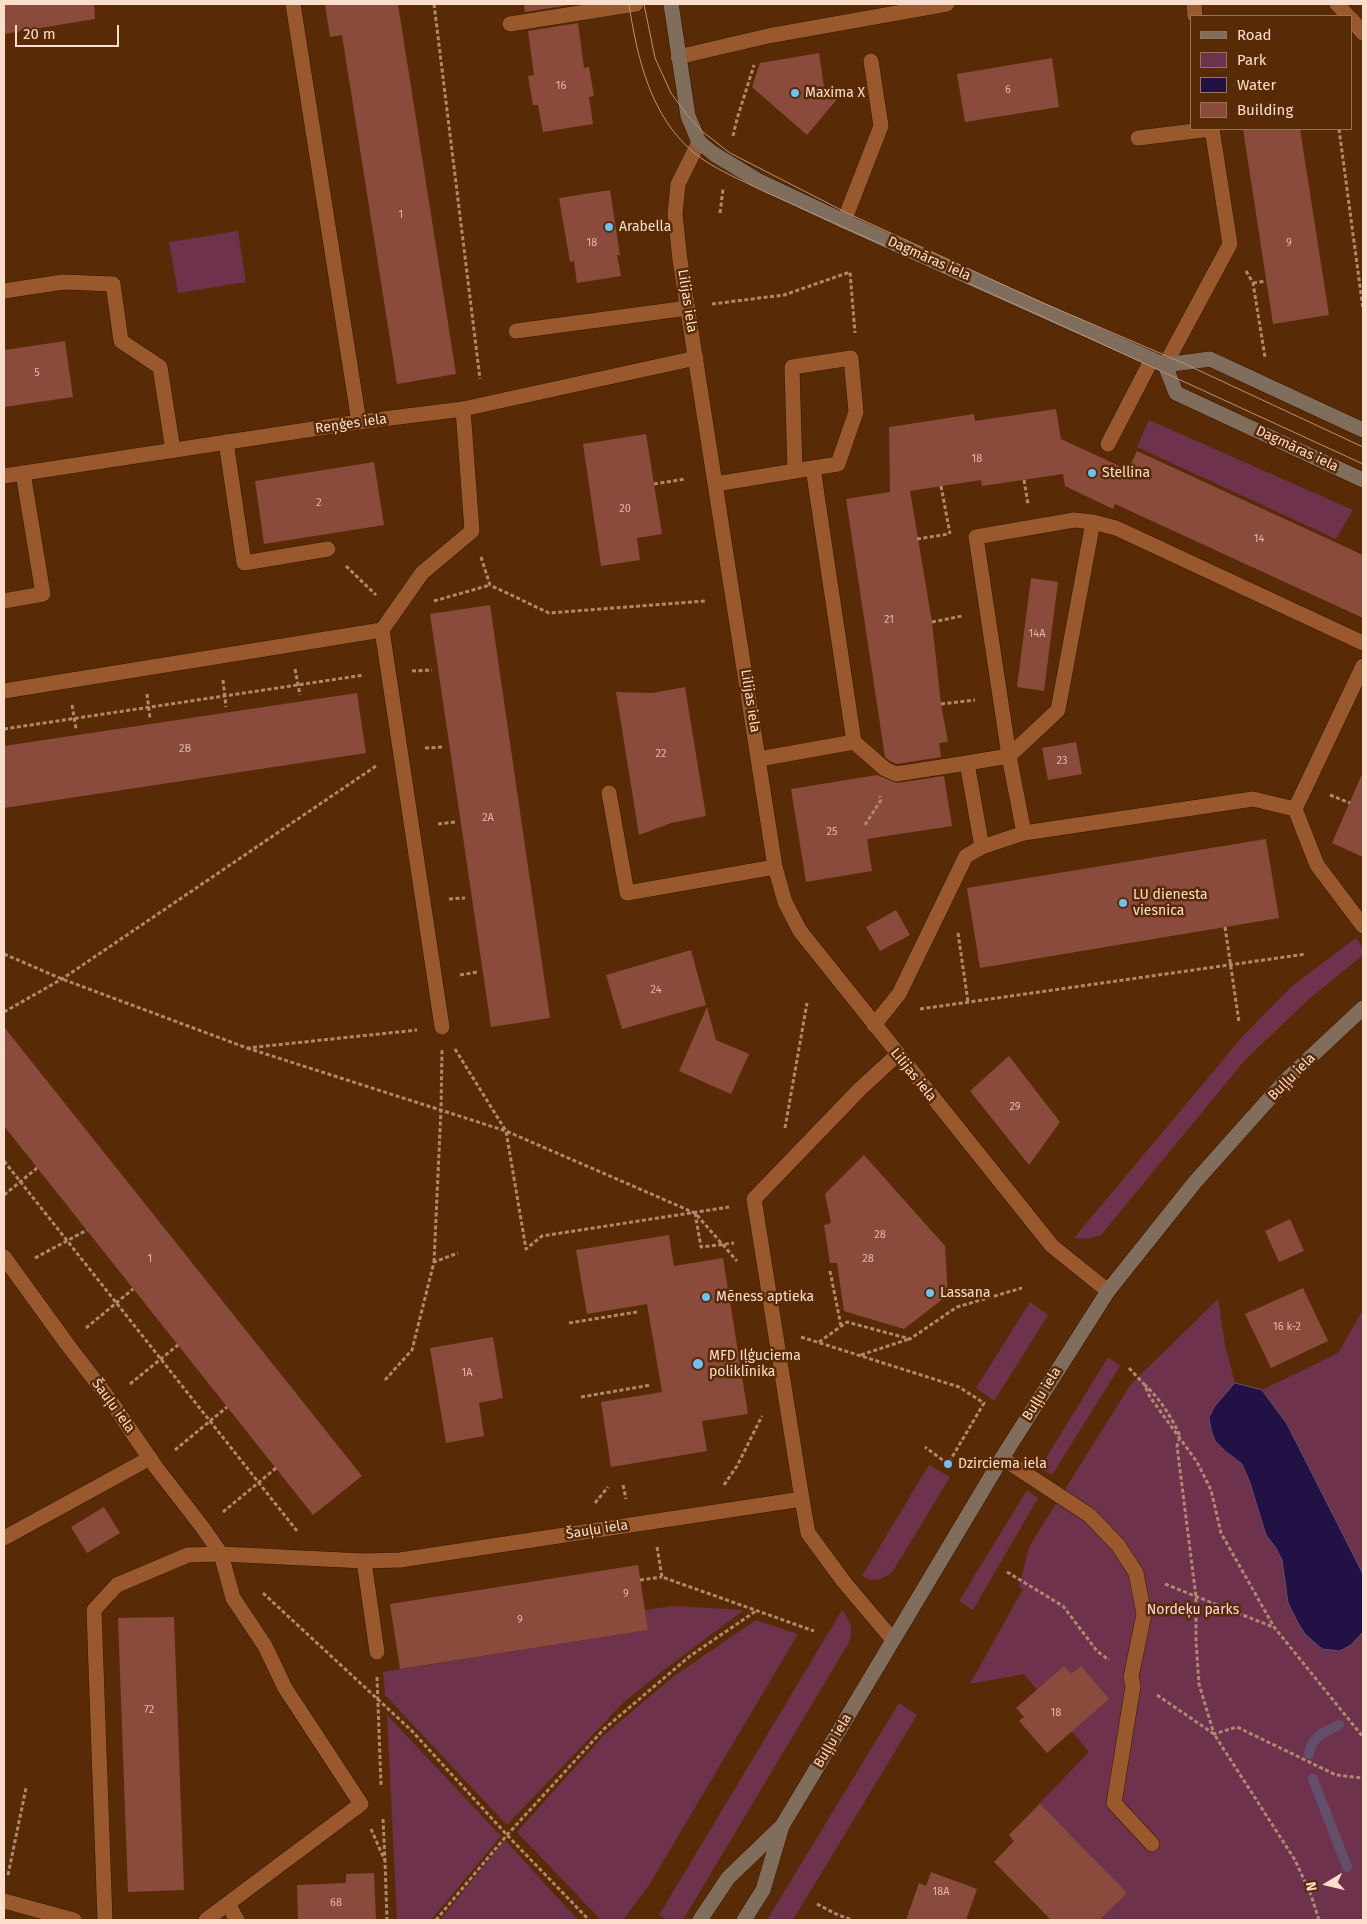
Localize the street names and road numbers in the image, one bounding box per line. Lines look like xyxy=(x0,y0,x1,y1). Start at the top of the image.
street label: Dagmāras iela xyxy=(885,233,973,285)
street label: Lilijas iela xyxy=(674,268,700,334)
street label: Reņģes iela xyxy=(314,411,388,437)
street label: Dagmāras iela xyxy=(1253,423,1341,475)
street label: Lilijas iela xyxy=(737,668,763,734)
street label: Lilijas iela xyxy=(886,1045,940,1105)
street label: Buļļu iela xyxy=(1265,1050,1319,1104)
street label: Buļļu iela xyxy=(1019,1364,1065,1424)
street label: Šauļu iela xyxy=(88,1376,138,1436)
street label: Šauļu iela xyxy=(565,1517,629,1543)
street label: Buļļu iela xyxy=(810,1711,856,1771)

